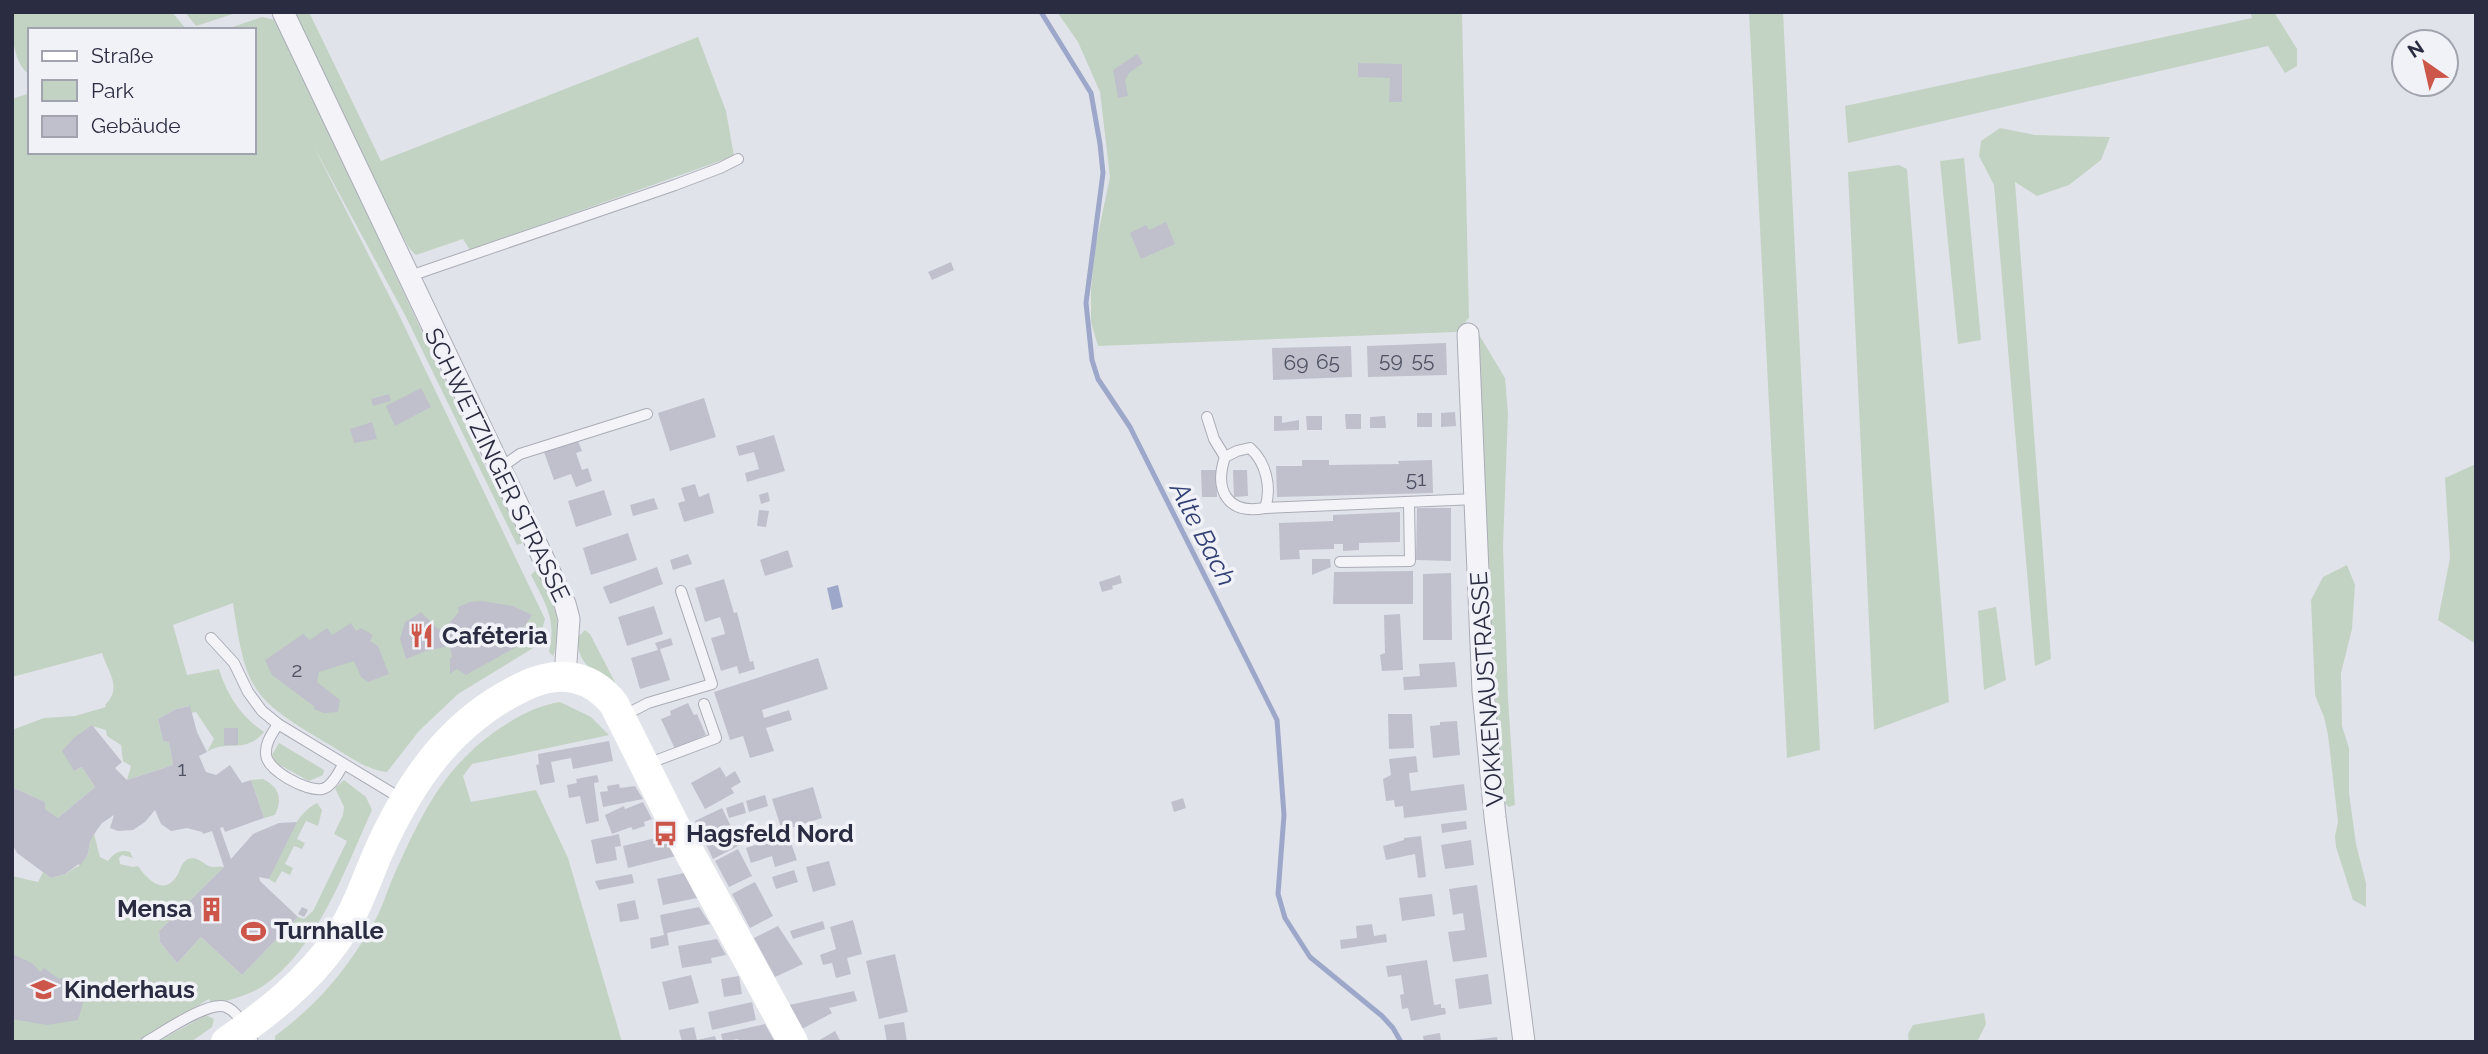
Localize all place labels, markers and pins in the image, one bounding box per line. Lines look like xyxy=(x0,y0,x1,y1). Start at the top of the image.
place label: Caféteria xyxy=(442,621,548,650)
restaurant icon: Caféteria xyxy=(408,622,436,650)
place label: Hagsfeld Nord xyxy=(686,819,854,848)
bus stop icon: Hagsfeld Nord xyxy=(652,820,680,848)
place label: Mensa xyxy=(117,894,192,923)
building icon: Mensa xyxy=(198,895,226,923)
place label: Turnhalle xyxy=(274,916,384,945)
sports icon: Turnhalle xyxy=(240,917,268,945)
place label: Kinderhaus xyxy=(64,975,195,1004)
school or university icon: Kinderhaus xyxy=(30,976,58,1004)

